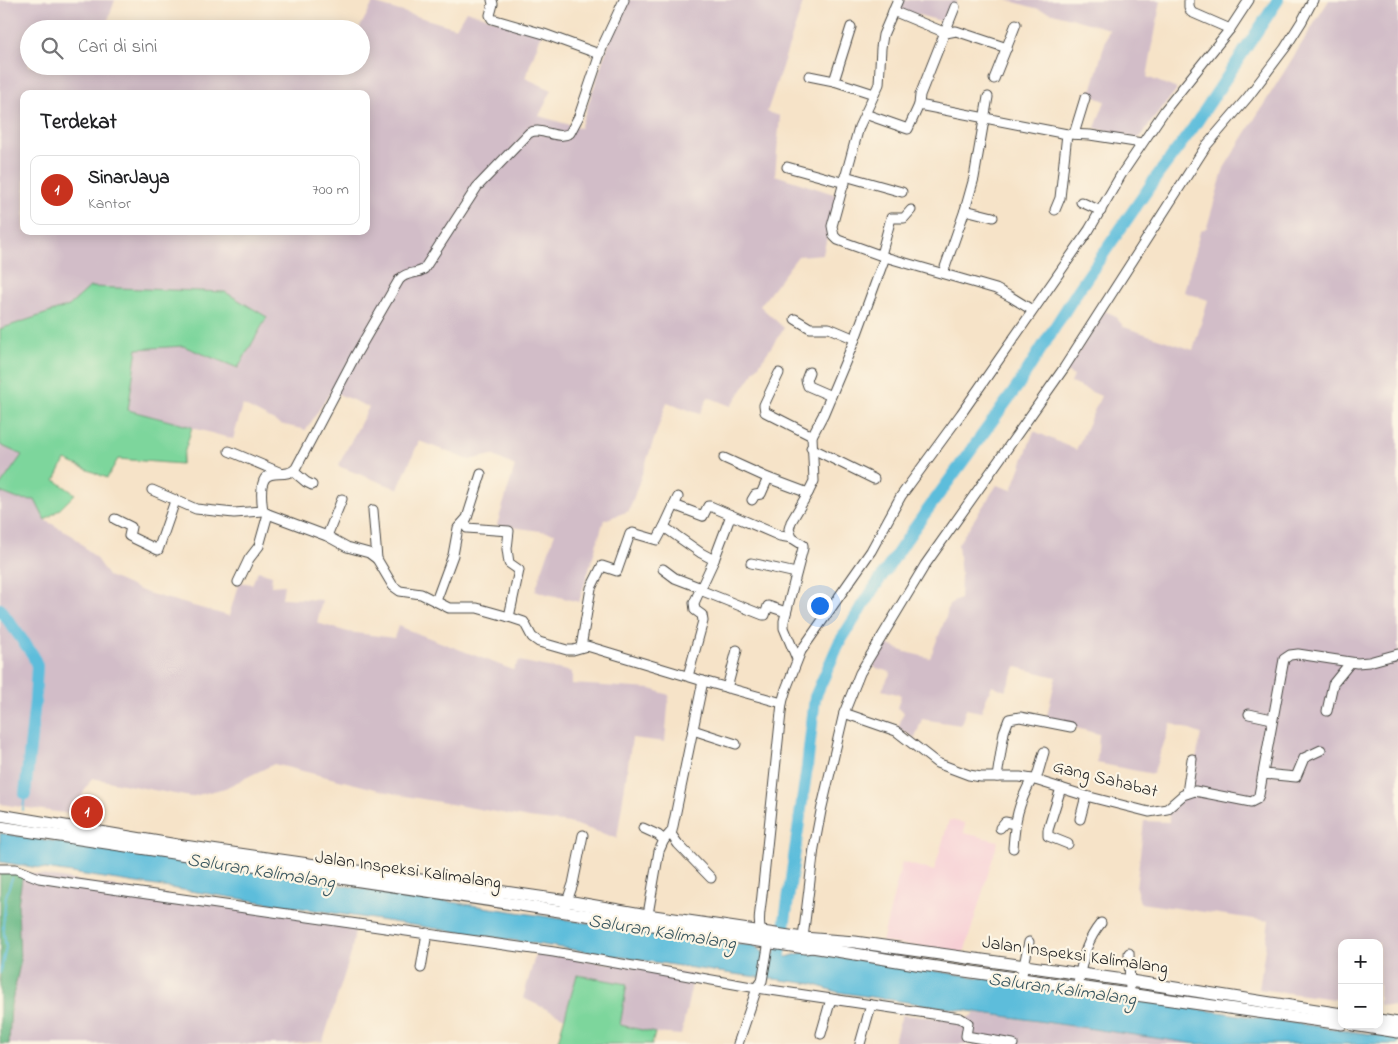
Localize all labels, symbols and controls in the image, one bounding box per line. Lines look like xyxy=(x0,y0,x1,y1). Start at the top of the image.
search box xyxy=(20,20,370,75)
icon: search xyxy=(38,34,66,62)
text: Cari di sini xyxy=(78,34,157,61)
text: Terdekat xyxy=(40,108,117,138)
text: SinarJaya xyxy=(88,165,170,192)
text: 1 xyxy=(54,178,60,202)
text: 700 m xyxy=(312,178,349,202)
text: Kantor xyxy=(88,192,131,216)
your location xyxy=(807,593,833,619)
street label: Gang Sahabat xyxy=(1050,754,1160,807)
pin: 1 xyxy=(71,793,103,831)
street label: Jalan Inspeksi Kalimalang xyxy=(313,845,503,898)
water label: Saluran Kalimalang xyxy=(185,847,337,898)
water label: Saluran Kalimalang xyxy=(586,908,738,959)
street label: Jalan Inspeksi Kalimalang xyxy=(980,930,1170,983)
map controls xyxy=(1338,939,1383,1029)
button: + xyxy=(1338,939,1383,984)
water label: Saluran Kalimalang xyxy=(986,966,1138,1015)
button: − xyxy=(1338,984,1383,1029)

